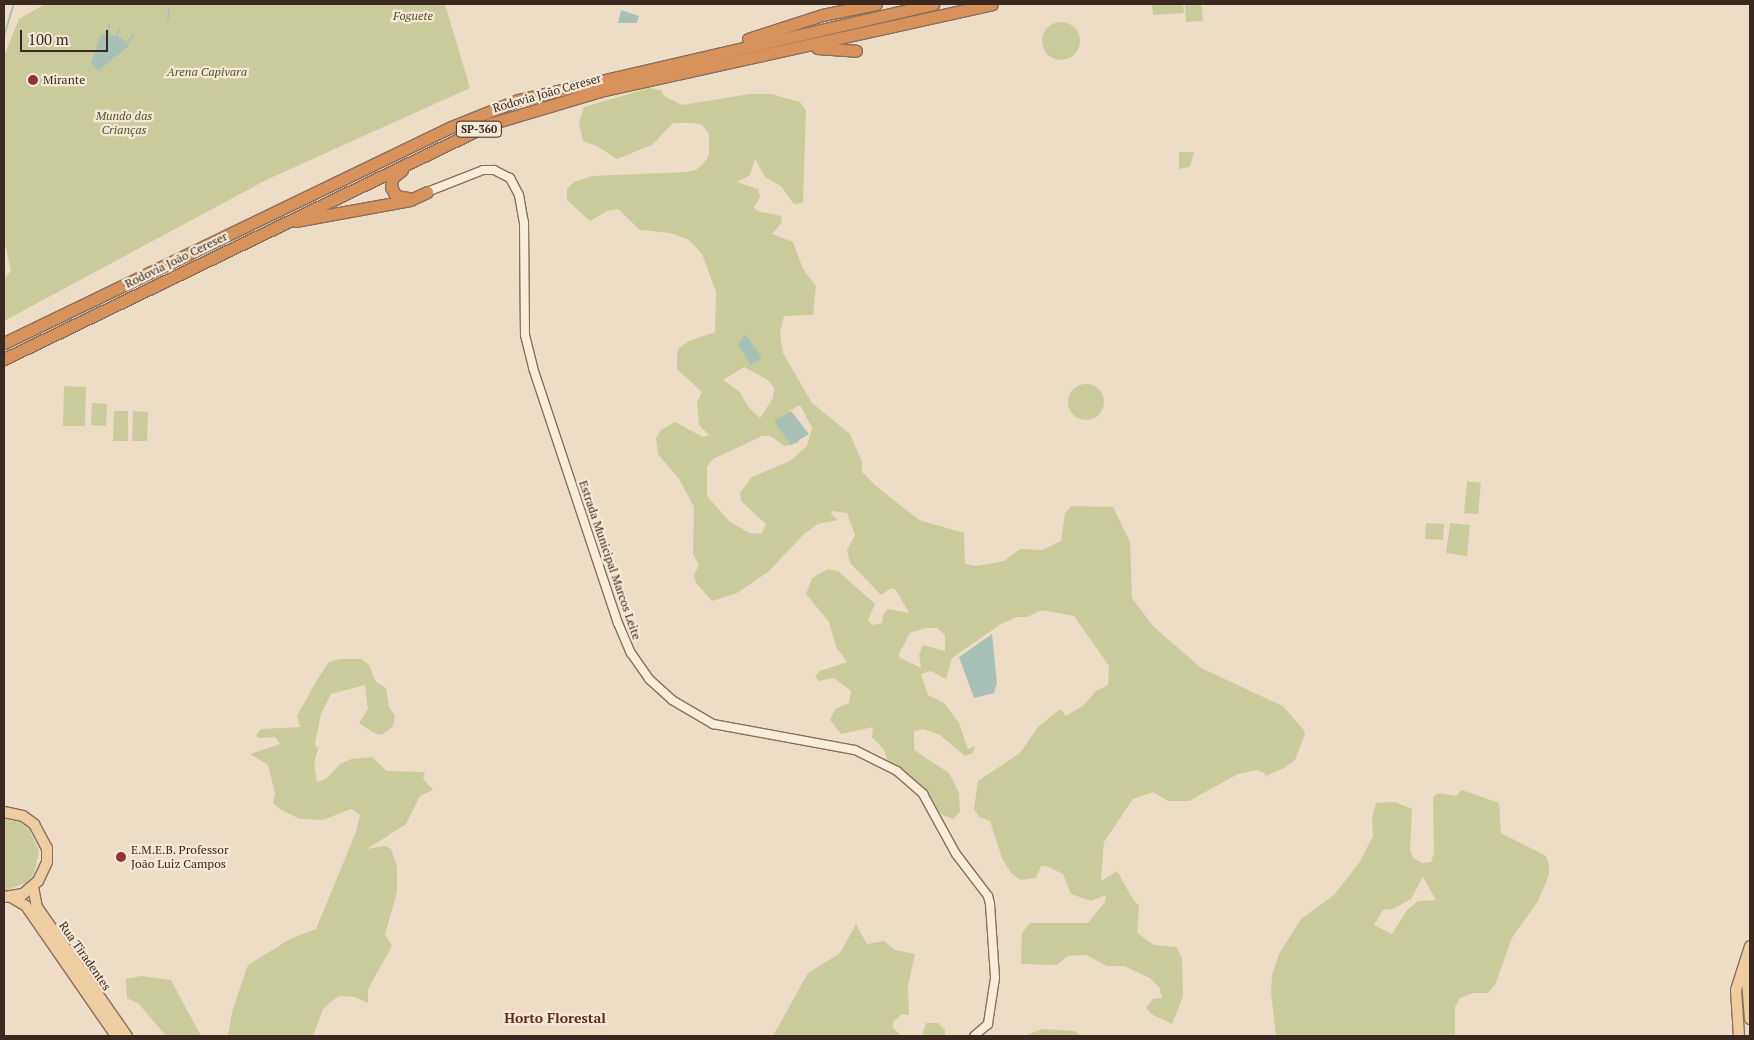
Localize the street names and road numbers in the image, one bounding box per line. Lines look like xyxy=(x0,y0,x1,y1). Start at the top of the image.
street label: Rodovia João Cereser xyxy=(491,71,603,115)
road number: SP-360 xyxy=(455,120,503,138)
street label: Rodovia João Cereser xyxy=(122,229,230,291)
street label: Estrada Municipal Marcos Leite xyxy=(576,478,644,642)
street label: Rua Tiradentes xyxy=(56,919,114,993)

